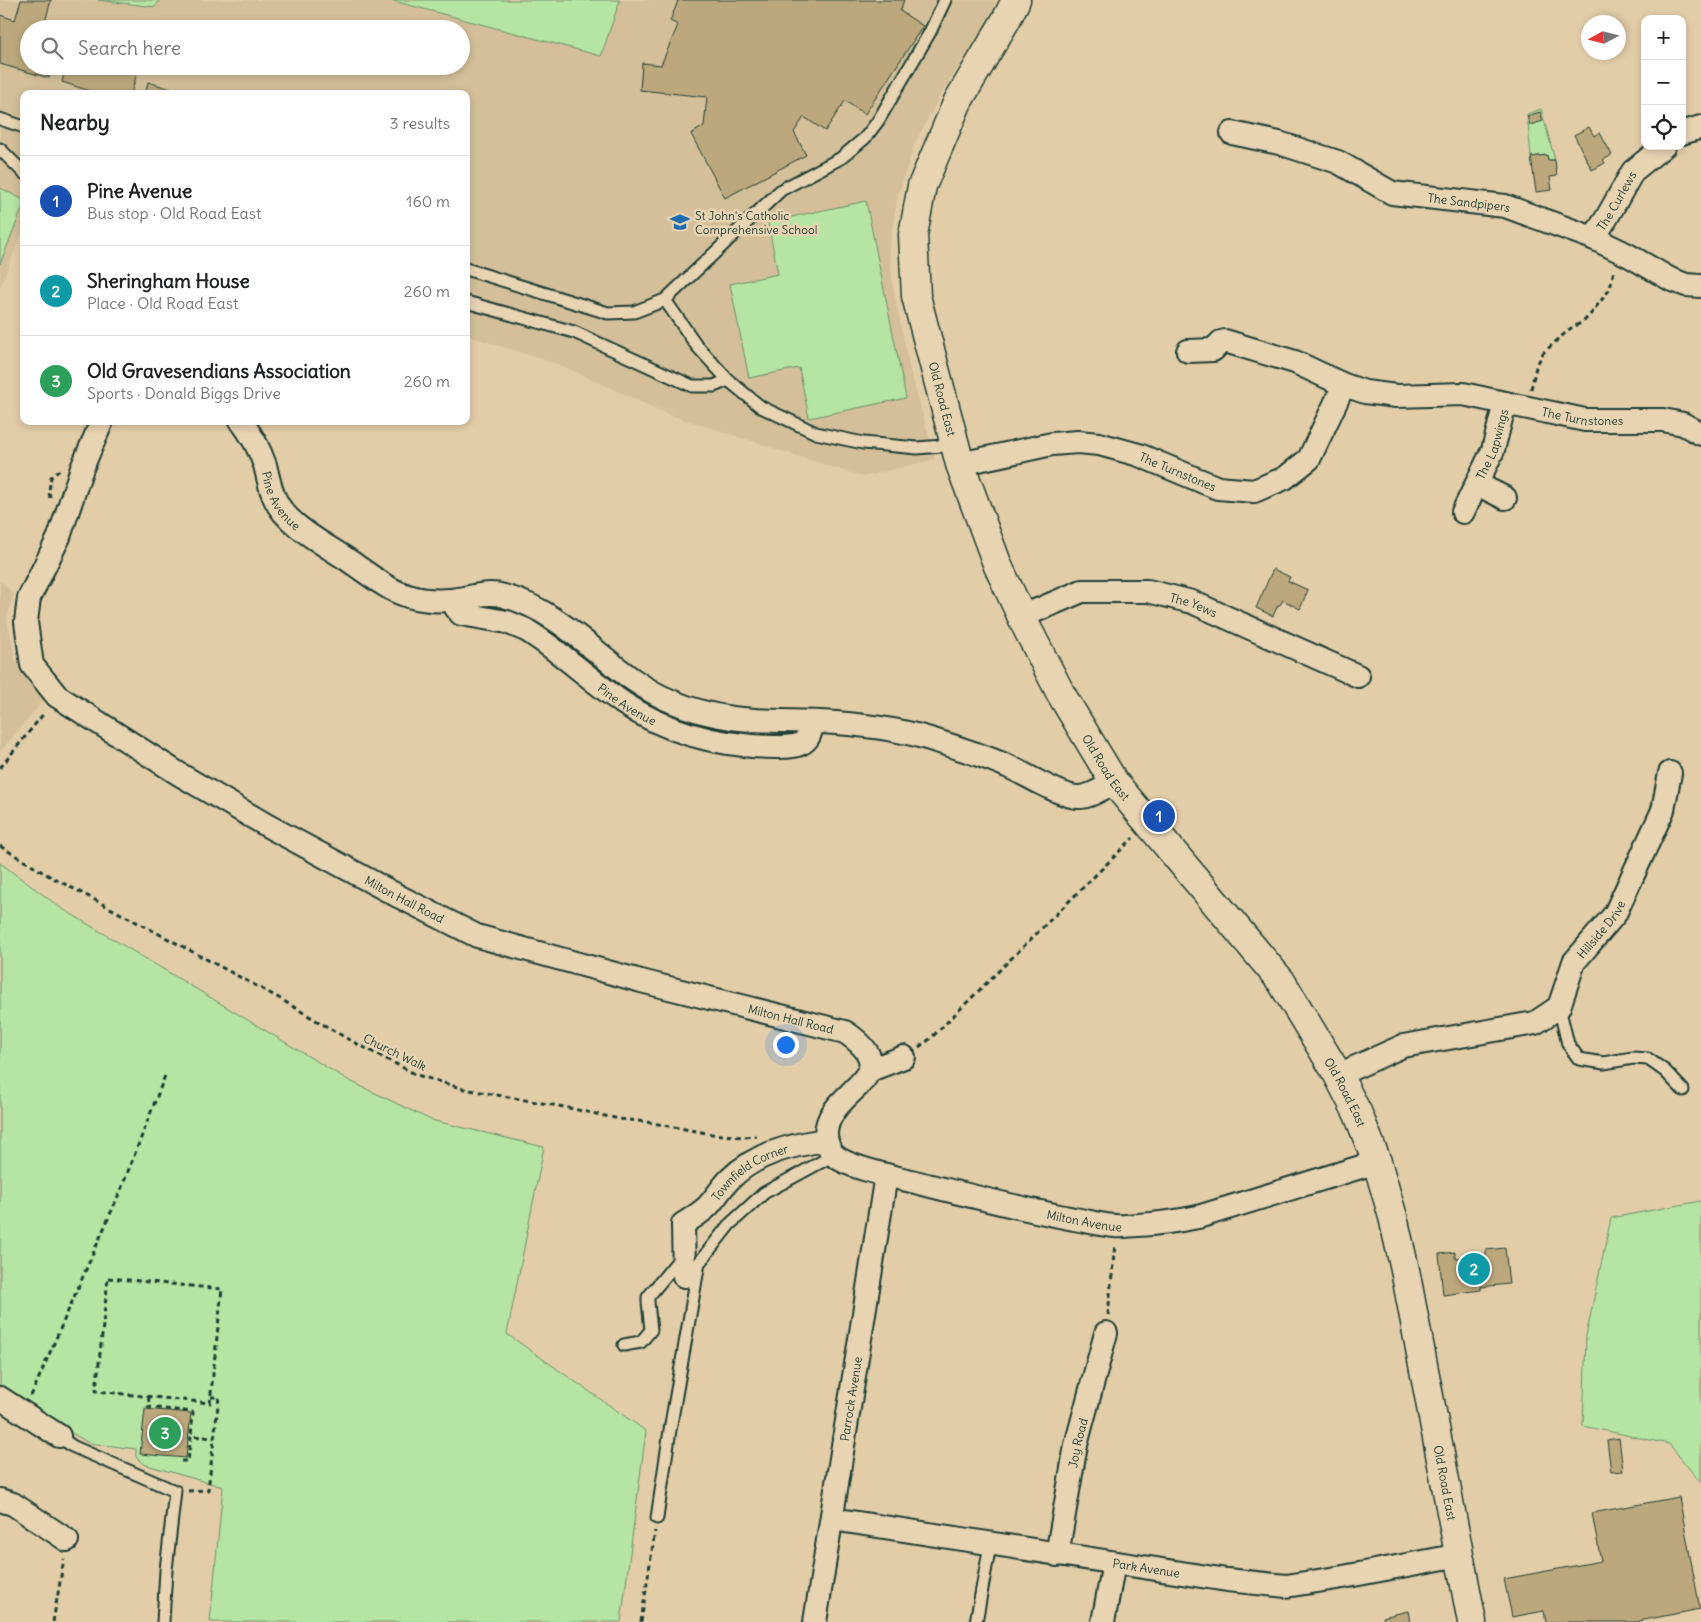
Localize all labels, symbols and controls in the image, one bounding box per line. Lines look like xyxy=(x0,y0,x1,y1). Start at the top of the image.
north arrow xyxy=(1581,15,1626,60)
map controls xyxy=(1641,15,1686,150)
button: + xyxy=(1641,15,1686,60)
search box xyxy=(20,20,470,75)
icon: search xyxy=(38,34,66,62)
text: Search here xyxy=(78,36,181,60)
button: − xyxy=(1641,60,1686,105)
button: locate xyxy=(1641,105,1686,150)
text: Nearby xyxy=(40,109,110,136)
text: 3 results xyxy=(390,113,450,133)
street label: The Curlews xyxy=(1593,168,1639,233)
text: Pine Avenue xyxy=(87,179,192,203)
street label: The Sandpipers xyxy=(1427,190,1513,215)
text: 1 xyxy=(53,191,59,211)
text: 160 m xyxy=(406,191,450,211)
text: Bus stop · Old Road East xyxy=(87,203,261,223)
place label: St John's Catholic Comprehensive School xyxy=(695,208,817,237)
school or university icon: St John's Catholic Comprehensive School xyxy=(669,211,691,233)
text: Sheringham House xyxy=(87,269,250,293)
text: 2 xyxy=(52,281,60,301)
text: 260 m xyxy=(404,281,450,301)
text: Place · Old Road East xyxy=(87,293,238,313)
text: Old Gravesendians Association xyxy=(87,359,351,383)
street label: Old Road East xyxy=(926,360,960,438)
text: 3 xyxy=(51,371,61,391)
text: 260 m xyxy=(404,371,450,391)
text: Sports · Donald Biggs Drive xyxy=(87,383,281,403)
street label: The Turnstones xyxy=(1541,404,1623,428)
street label: The Lapwings xyxy=(1472,407,1511,482)
street label: The Turnstones xyxy=(1137,449,1219,494)
street label: Pine Avenue xyxy=(259,470,304,533)
street label: The Yews xyxy=(1168,589,1220,620)
street label: Pine Avenue xyxy=(595,680,659,728)
street label: Old Road East xyxy=(1079,731,1134,803)
pin: 1 xyxy=(1143,797,1175,835)
street label: Milton Hall Road xyxy=(362,872,447,926)
street label: Hillside Drive xyxy=(1573,898,1628,961)
street label: Milton Hall Road xyxy=(747,1001,835,1036)
street label: Church Walk xyxy=(361,1030,429,1074)
your location xyxy=(773,1032,799,1058)
street label: Old Road East xyxy=(1321,1054,1370,1129)
street label: Townfield Corner xyxy=(708,1140,790,1203)
street label: Milton Avenue xyxy=(1045,1206,1122,1234)
pin: 2 xyxy=(1458,1250,1490,1288)
street label: Parrock Avenue xyxy=(836,1355,865,1442)
pin: 3 xyxy=(149,1414,181,1452)
street label: Joy Road xyxy=(1065,1416,1090,1469)
street label: Old Road East xyxy=(1431,1444,1460,1522)
street label: Park Avenue xyxy=(1112,1555,1181,1580)

